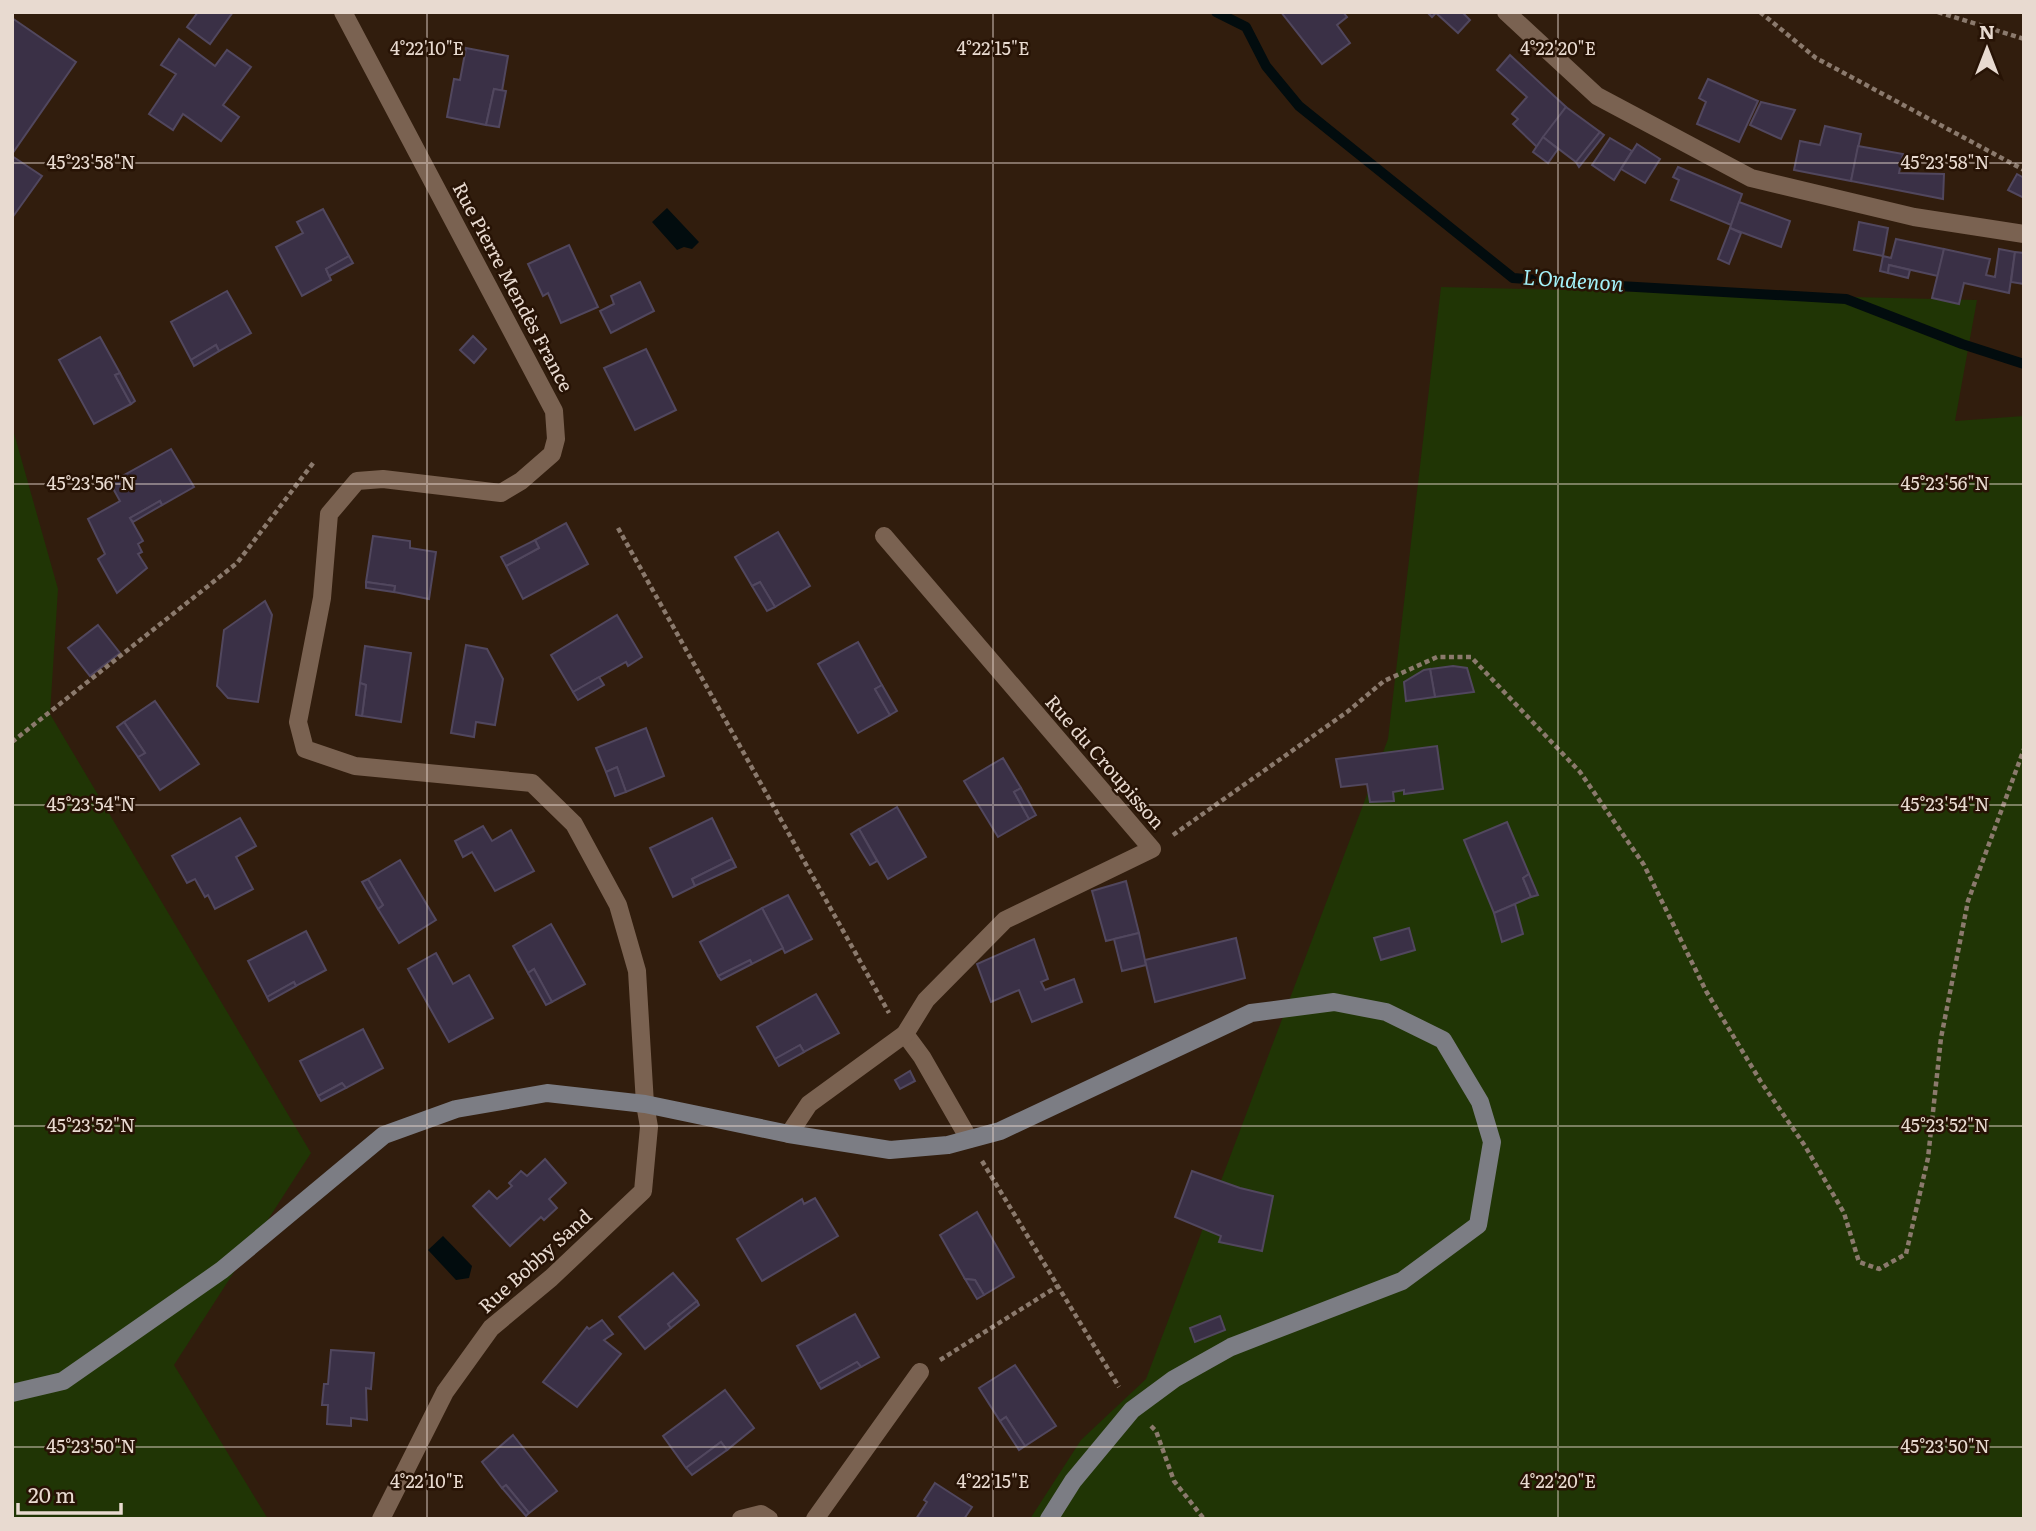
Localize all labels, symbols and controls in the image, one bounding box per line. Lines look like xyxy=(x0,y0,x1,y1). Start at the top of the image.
north arrow xyxy=(1952,14,2022,84)
text: N xyxy=(1979,17,1995,45)
text: 4°22'10"E xyxy=(390,34,464,61)
text: 4°22'15"E xyxy=(957,34,1029,61)
text: 4°22'20"E xyxy=(1520,34,1596,61)
text: 45°23'58"N xyxy=(46,148,136,175)
text: 45°23'58"N xyxy=(1900,148,1990,175)
street label: Rue Pierre Mendès France xyxy=(447,177,581,396)
water label: L'Ondenon xyxy=(1522,260,1625,298)
text: 45°23'56"N xyxy=(47,469,135,496)
text: 45°23'56"N xyxy=(1901,469,1989,496)
street label: Rue du Croupisson xyxy=(1040,688,1172,835)
text: 45°23'54"N xyxy=(46,790,136,817)
text: 45°23'54"N xyxy=(1900,790,1990,817)
text: 45°23'52"N xyxy=(47,1111,135,1138)
text: 45°23'52"N xyxy=(1901,1111,1989,1138)
street label: Rue Bobby Sand xyxy=(471,1201,597,1319)
text: 45°23'50"N xyxy=(46,1432,136,1459)
text: 45°23'50"N xyxy=(1900,1432,1990,1459)
text: 4°22'10"E xyxy=(390,1467,464,1494)
text: 4°22'15"E xyxy=(957,1467,1029,1494)
text: 4°22'20"E xyxy=(1520,1467,1596,1494)
scale bar xyxy=(18,1472,121,1516)
text: 20 m xyxy=(28,1478,75,1509)

